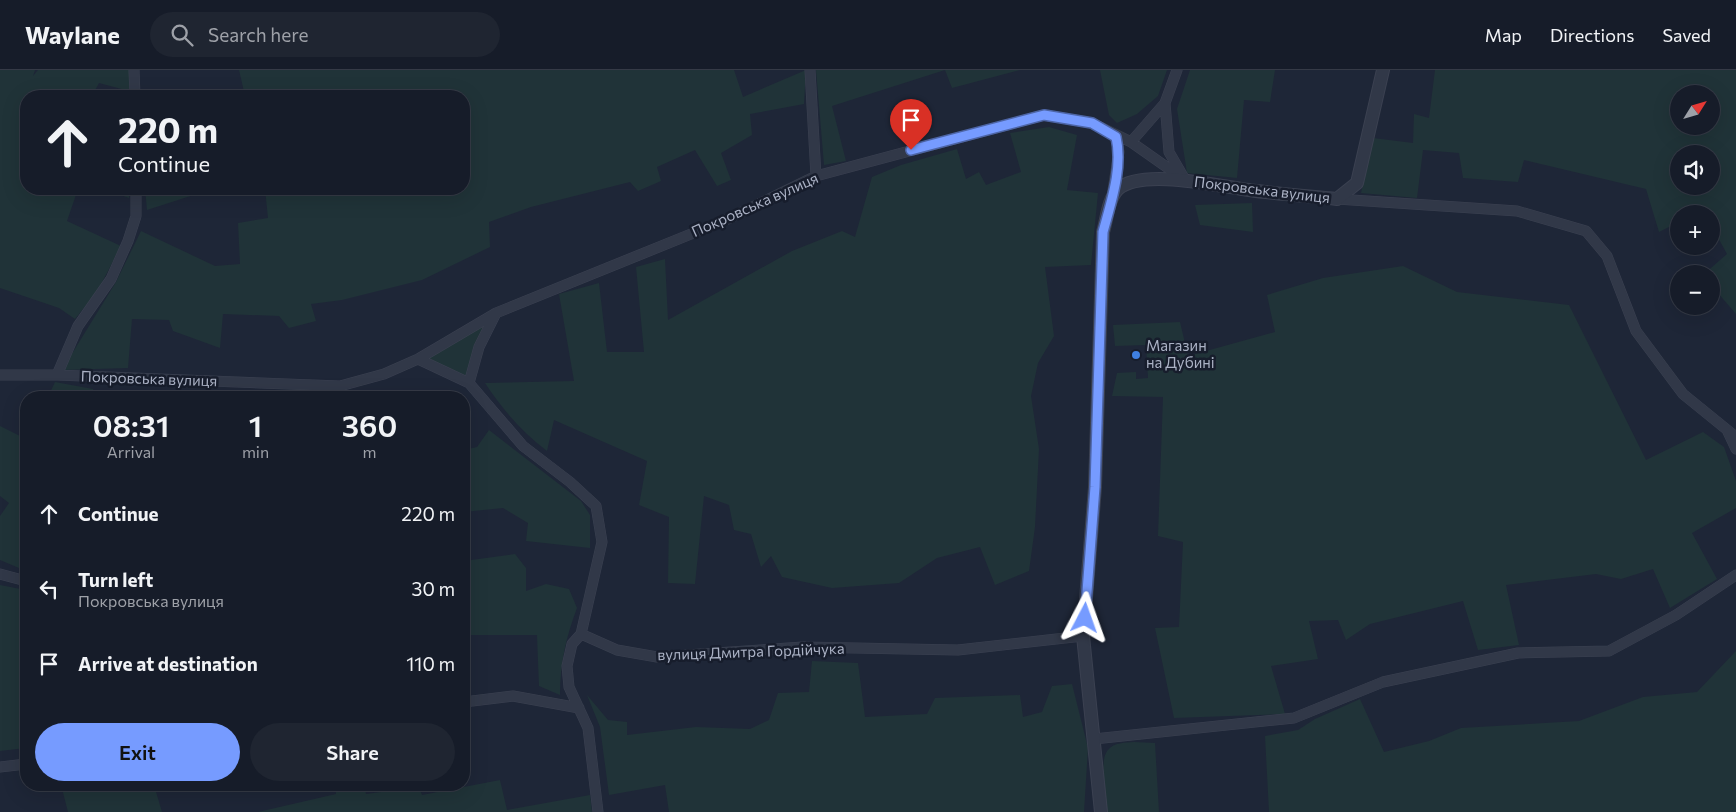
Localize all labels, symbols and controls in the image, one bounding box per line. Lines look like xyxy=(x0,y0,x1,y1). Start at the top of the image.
search box xyxy=(150,12,500,57)
text: Waylane xyxy=(25,20,120,49)
icon: search xyxy=(168,21,196,49)
text: Search here xyxy=(208,23,308,46)
text: Map xyxy=(1485,24,1522,46)
text: Directions xyxy=(1550,24,1634,46)
text: Saved xyxy=(1662,24,1711,46)
north arrow xyxy=(1670,85,1720,135)
map controls xyxy=(1670,85,1720,315)
pin xyxy=(890,99,932,150)
icon: arrive xyxy=(897,106,925,134)
text: 220 m xyxy=(118,107,218,150)
icon: ahead xyxy=(35,110,100,175)
button: sound xyxy=(1670,145,1720,195)
text: Continue xyxy=(118,150,210,177)
street label: Покровська вулиця xyxy=(688,168,821,240)
street label: Покровська вулиця xyxy=(1193,172,1331,206)
button: + xyxy=(1670,205,1720,255)
button: − xyxy=(1670,265,1720,315)
place label: Магазин на Дубині xyxy=(1146,336,1215,371)
marker: Магазин на Дубині xyxy=(1130,349,1142,361)
street label: Покровська вулиця xyxy=(80,367,218,389)
text: 08:31 xyxy=(93,406,169,443)
text: 1 xyxy=(249,406,262,443)
text: 360 xyxy=(342,406,397,443)
text: Arrival xyxy=(107,442,155,461)
text: min xyxy=(242,442,269,461)
text: m xyxy=(363,442,377,461)
icon: ahead xyxy=(35,500,63,528)
text: Continue xyxy=(78,502,158,525)
text: 220 m xyxy=(401,502,455,525)
text: Turn left xyxy=(78,568,153,591)
icon: left xyxy=(35,575,63,603)
text: 30 m xyxy=(412,577,455,600)
text: Покровська вулиця xyxy=(78,591,224,610)
position arrow xyxy=(1058,591,1110,643)
street label: вулиця Дмитра Гордійчука xyxy=(657,639,845,663)
icon: arrive xyxy=(35,650,63,678)
text: Arrive at destination xyxy=(78,652,258,675)
text: 110 m xyxy=(406,652,455,675)
button: Exit xyxy=(35,723,240,781)
button: Share xyxy=(250,723,455,781)

